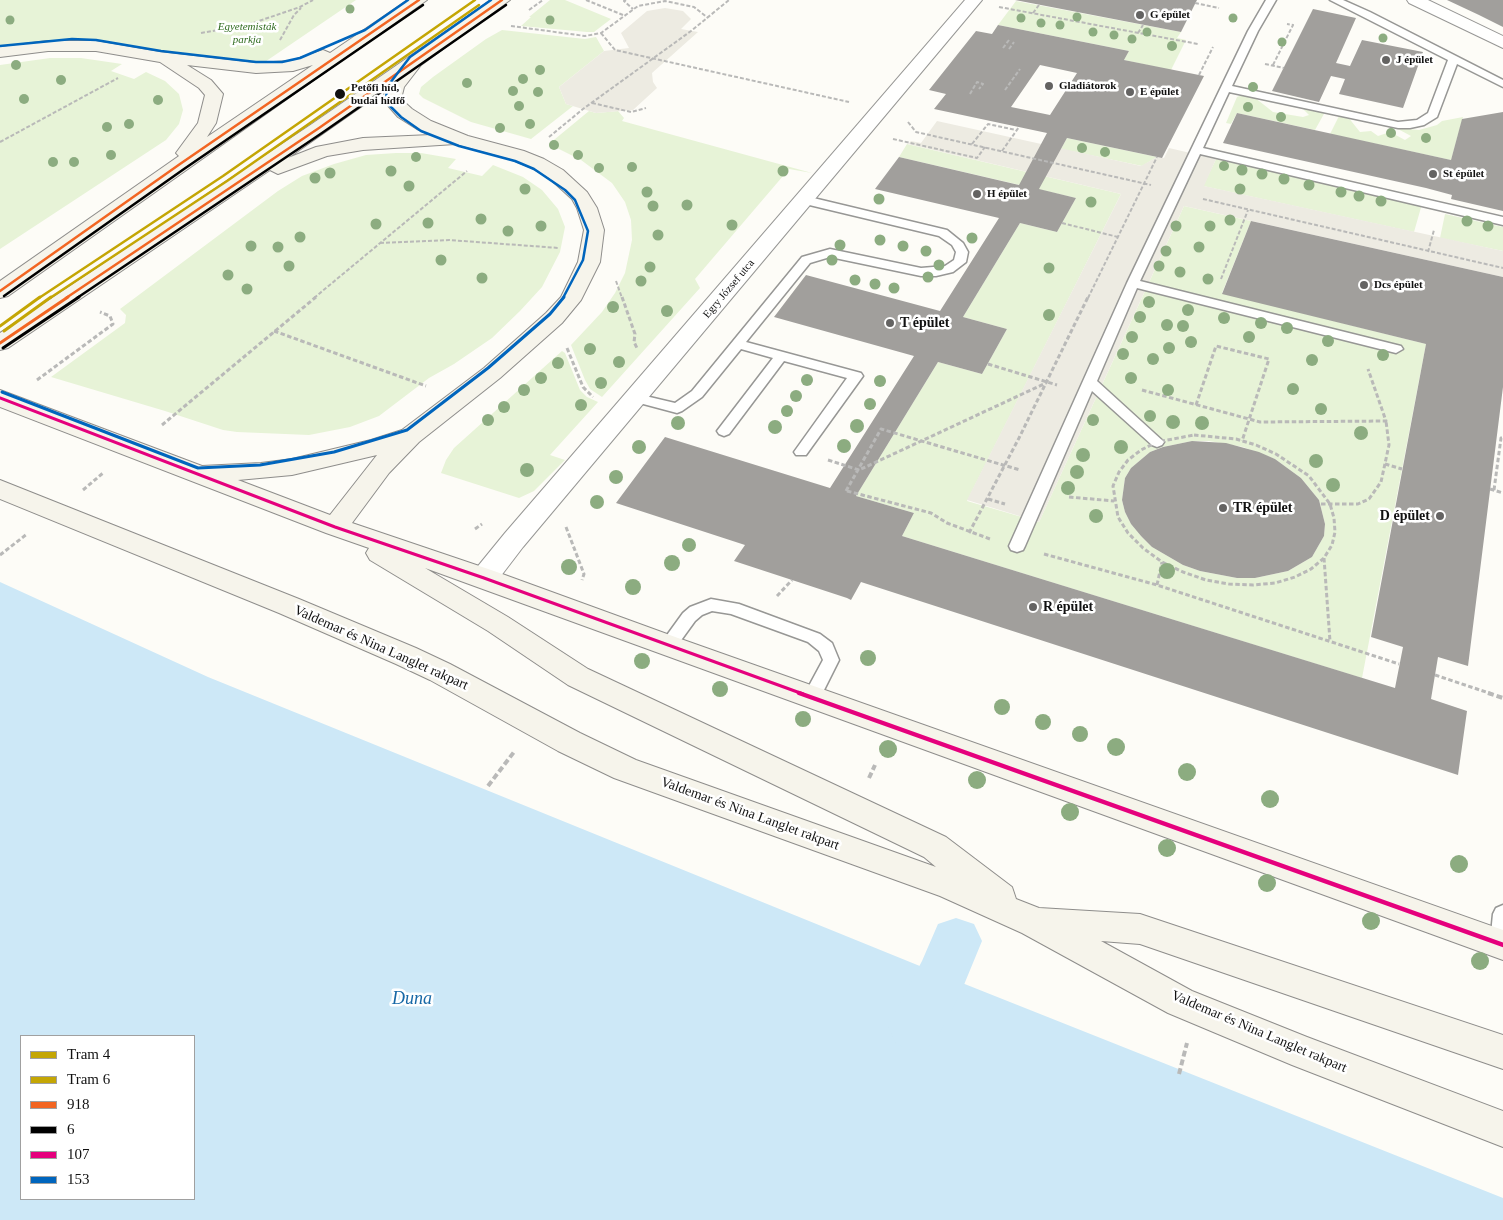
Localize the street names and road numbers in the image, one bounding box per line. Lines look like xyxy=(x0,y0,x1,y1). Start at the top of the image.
street label: Egry József utca xyxy=(701,257,757,321)
street label: Valdemar és Nina Langlet rakpart xyxy=(291,602,471,694)
street label: Valdemar és Nina Langlet rakpart xyxy=(658,774,842,854)
street label: Valdemar és Nina Langlet rakpart xyxy=(1169,987,1349,1077)

